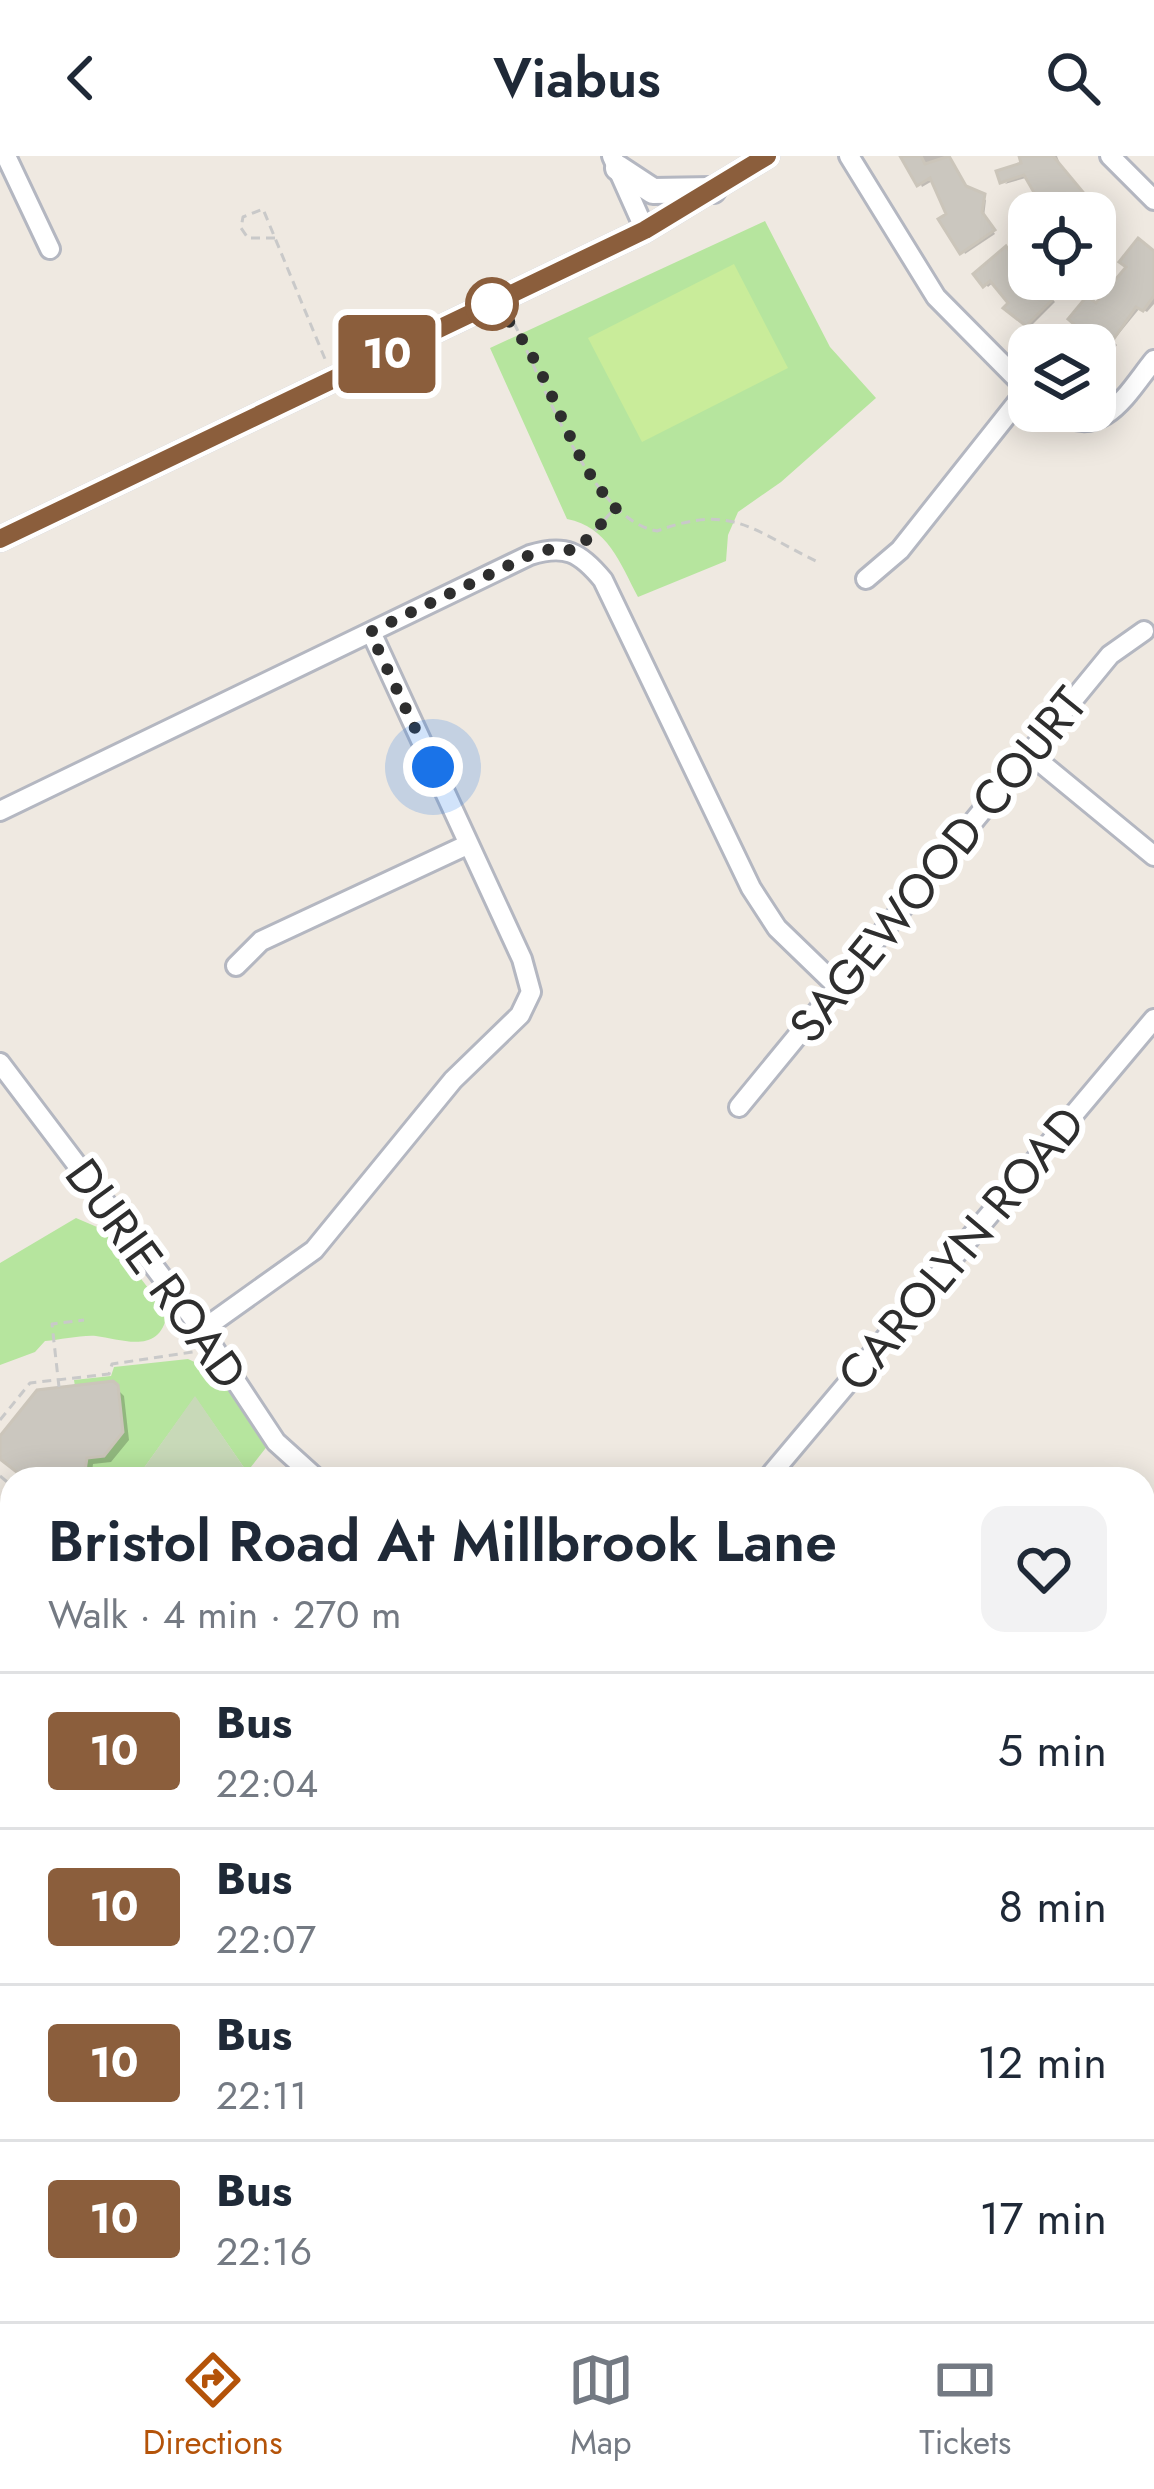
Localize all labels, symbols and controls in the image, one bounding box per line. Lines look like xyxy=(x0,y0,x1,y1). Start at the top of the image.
text: Viabus xyxy=(493,39,661,117)
icon: back xyxy=(48,45,114,111)
icon: search xyxy=(1040,45,1106,111)
map controls xyxy=(1008,192,1116,432)
button: locate xyxy=(1008,192,1116,300)
unlabelled marker xyxy=(467,279,517,329)
line badge: 10 xyxy=(333,315,441,393)
text: 10 xyxy=(362,323,412,384)
button: layers xyxy=(1008,324,1116,432)
street label: SAGEWOOD COURT xyxy=(773,672,1103,1058)
your location xyxy=(403,737,463,797)
street label: CAROLYN ROAD xyxy=(821,1092,1101,1406)
street label: DURIE ROAD xyxy=(49,1145,263,1403)
text: Bristol Road At Millbrook Lane xyxy=(48,1500,837,1582)
button: heart xyxy=(981,1506,1107,1632)
text: Walk · 4 min · 270 m xyxy=(48,1586,401,1643)
text: Bus xyxy=(216,1690,292,1755)
text: 5 min xyxy=(998,1718,1107,1783)
text: 10 xyxy=(89,1720,139,1781)
text: 22:04 xyxy=(216,1755,318,1812)
text: Bus xyxy=(216,1846,292,1911)
text: 8 min xyxy=(999,1874,1107,1939)
text: 10 xyxy=(89,1876,139,1937)
text: 22:07 xyxy=(216,1911,316,1968)
text: Bus xyxy=(216,2002,292,2067)
text: 12 min xyxy=(977,2030,1107,2095)
text: 10 xyxy=(89,2032,139,2093)
text: 22:11 xyxy=(216,2067,307,2124)
text: Bus xyxy=(216,2158,292,2223)
text: 17 min xyxy=(979,2186,1107,2251)
text: 10 xyxy=(89,2188,139,2249)
text: 22:16 xyxy=(216,2223,312,2280)
tab: Directions xyxy=(143,2347,282,2466)
tab: Map xyxy=(568,2347,634,2466)
tab: Tickets xyxy=(919,2347,1011,2466)

